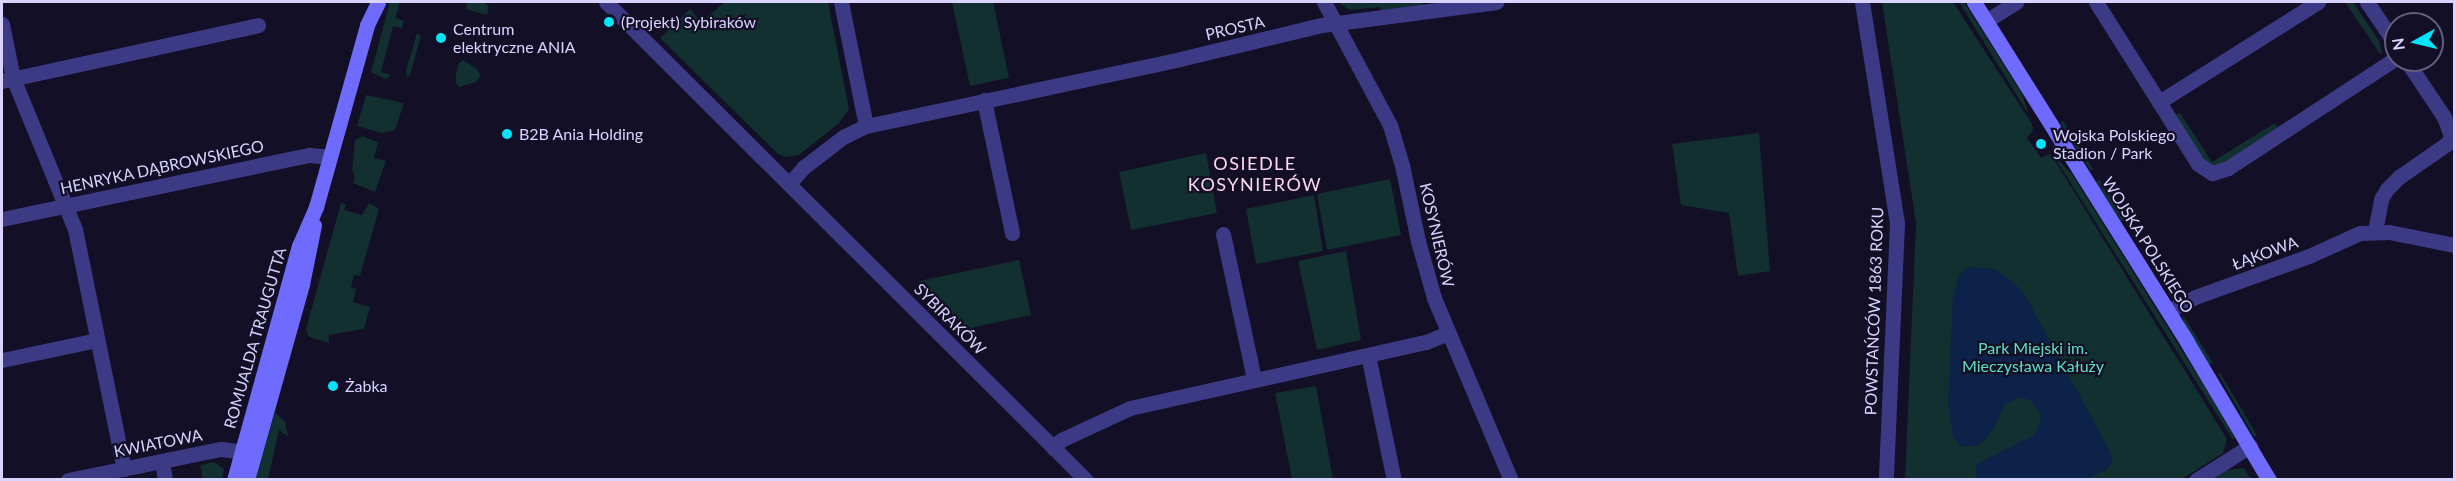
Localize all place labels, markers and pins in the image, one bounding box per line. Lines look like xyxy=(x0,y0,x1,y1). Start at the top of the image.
place label: (Projekt) Sybiraków xyxy=(621,12,756,32)
marker: (Projekt) Sybiraków xyxy=(602,15,616,29)
place label: Centrum elektryczne ANIA xyxy=(453,19,576,57)
marker: Centrum elektryczne ANIA xyxy=(434,31,448,45)
place label: B2B Ania Holding xyxy=(519,124,644,144)
place label: Wojska Polskiego Stadion / Park xyxy=(2053,125,2175,163)
marker: B2B Ania Holding xyxy=(500,127,514,141)
marker: Wojska Polskiego Stadion / Park xyxy=(2034,137,2048,151)
place label: Żabka xyxy=(345,376,388,396)
marker: Żabka xyxy=(326,379,340,393)

